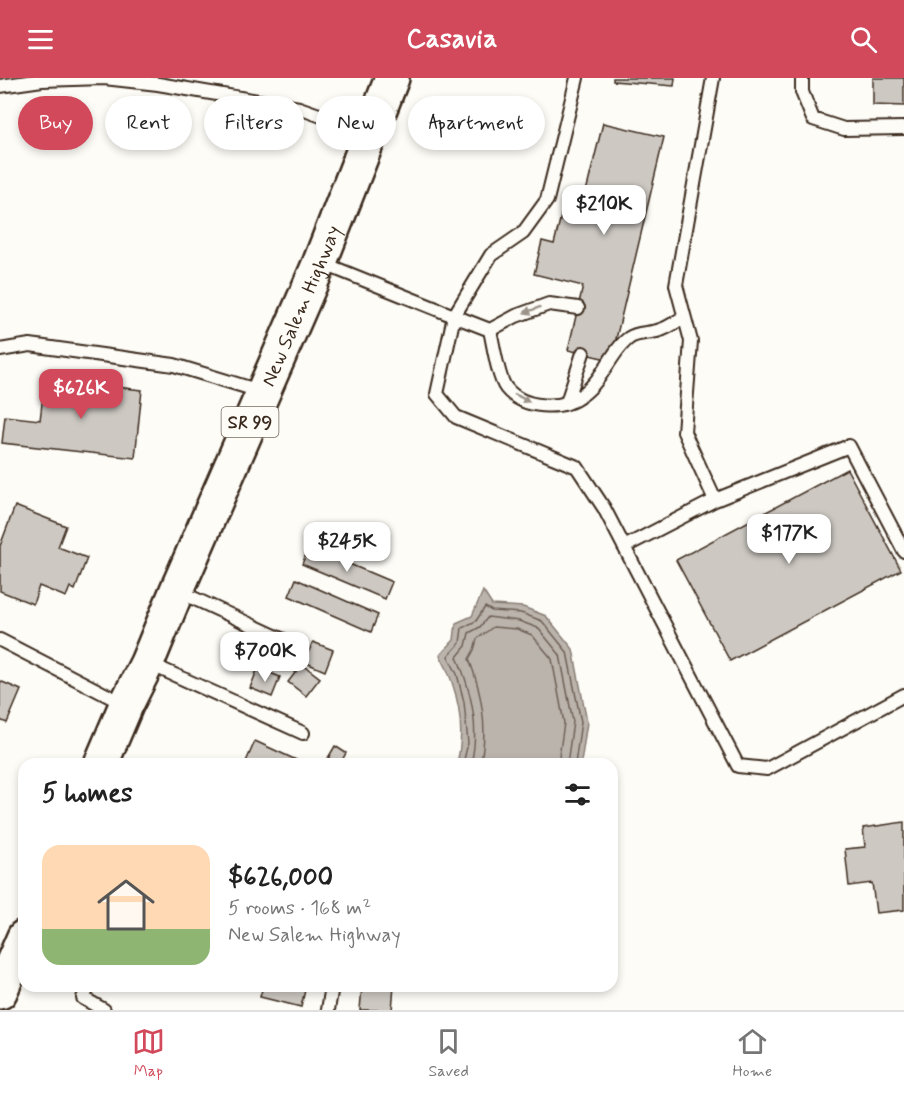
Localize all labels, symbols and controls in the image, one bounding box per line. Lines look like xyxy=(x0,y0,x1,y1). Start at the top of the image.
text: Casavia xyxy=(407,22,497,57)
icon: menu xyxy=(24,23,57,56)
icon: search xyxy=(847,23,880,56)
chip: Buy xyxy=(18,96,93,150)
chip: Rent xyxy=(105,96,192,150)
chip: Filters xyxy=(204,96,304,150)
chip: New xyxy=(316,96,396,150)
chip: Apartment xyxy=(408,96,545,150)
pin: $210K xyxy=(562,185,646,236)
text: $210K xyxy=(576,191,632,218)
street label: New Salem Highway xyxy=(255,222,348,391)
one-way arrow xyxy=(523,305,541,315)
pin: $626K xyxy=(39,369,123,420)
text: $626K xyxy=(53,375,109,402)
one-way arrow xyxy=(514,393,531,403)
road number: SR 99 xyxy=(222,407,278,437)
pin: $177K xyxy=(747,514,831,565)
text: $177K xyxy=(761,520,817,547)
pin: $245K xyxy=(305,522,389,573)
text: $245K xyxy=(318,528,376,555)
pin: $700K xyxy=(223,632,307,683)
text: $700K xyxy=(234,638,296,665)
text: 5 homes xyxy=(42,777,133,811)
icon: filters xyxy=(561,778,594,811)
text: $626,000 xyxy=(228,861,333,895)
icon: home xyxy=(90,869,162,941)
text: 5 rooms · 168 m² xyxy=(228,895,371,922)
text: New Salem Highway xyxy=(228,922,401,949)
tab: Map xyxy=(132,1025,165,1082)
tab: Saved xyxy=(428,1025,469,1082)
tab: Home xyxy=(732,1025,772,1082)

